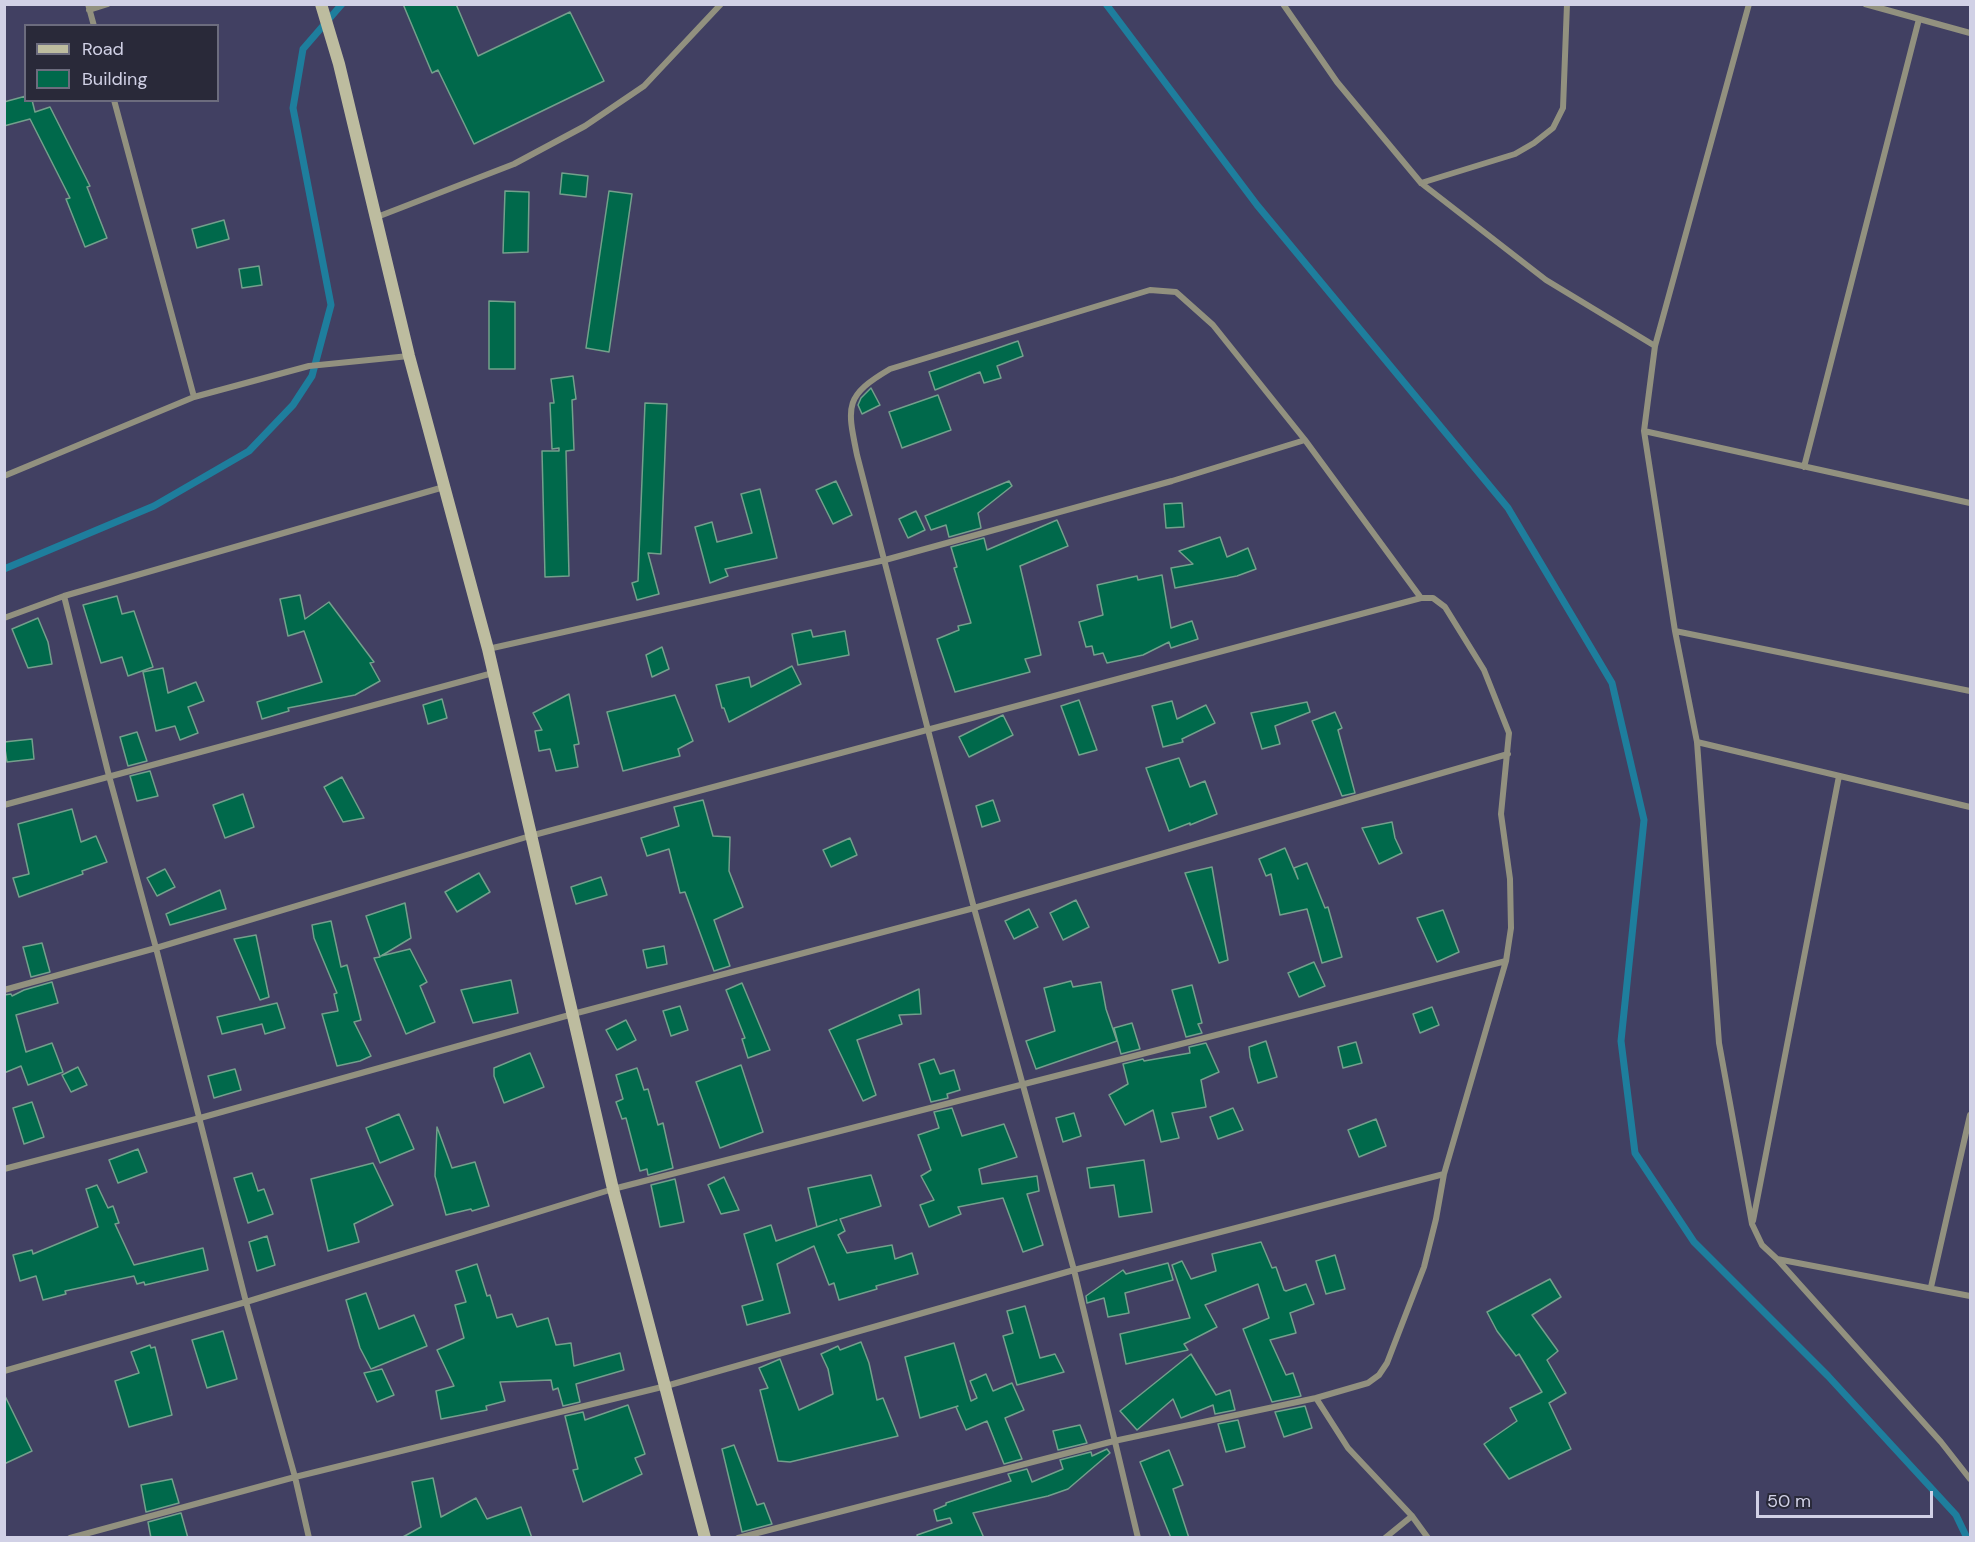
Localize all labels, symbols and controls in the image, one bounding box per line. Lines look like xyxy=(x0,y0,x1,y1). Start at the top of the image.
legend xyxy=(24,24,219,102)
text: Road xyxy=(82,37,124,61)
text: Building xyxy=(82,67,147,91)
scale bar xyxy=(1759,1479,1936,1517)
text: 50 m xyxy=(1767,1489,1811,1513)

